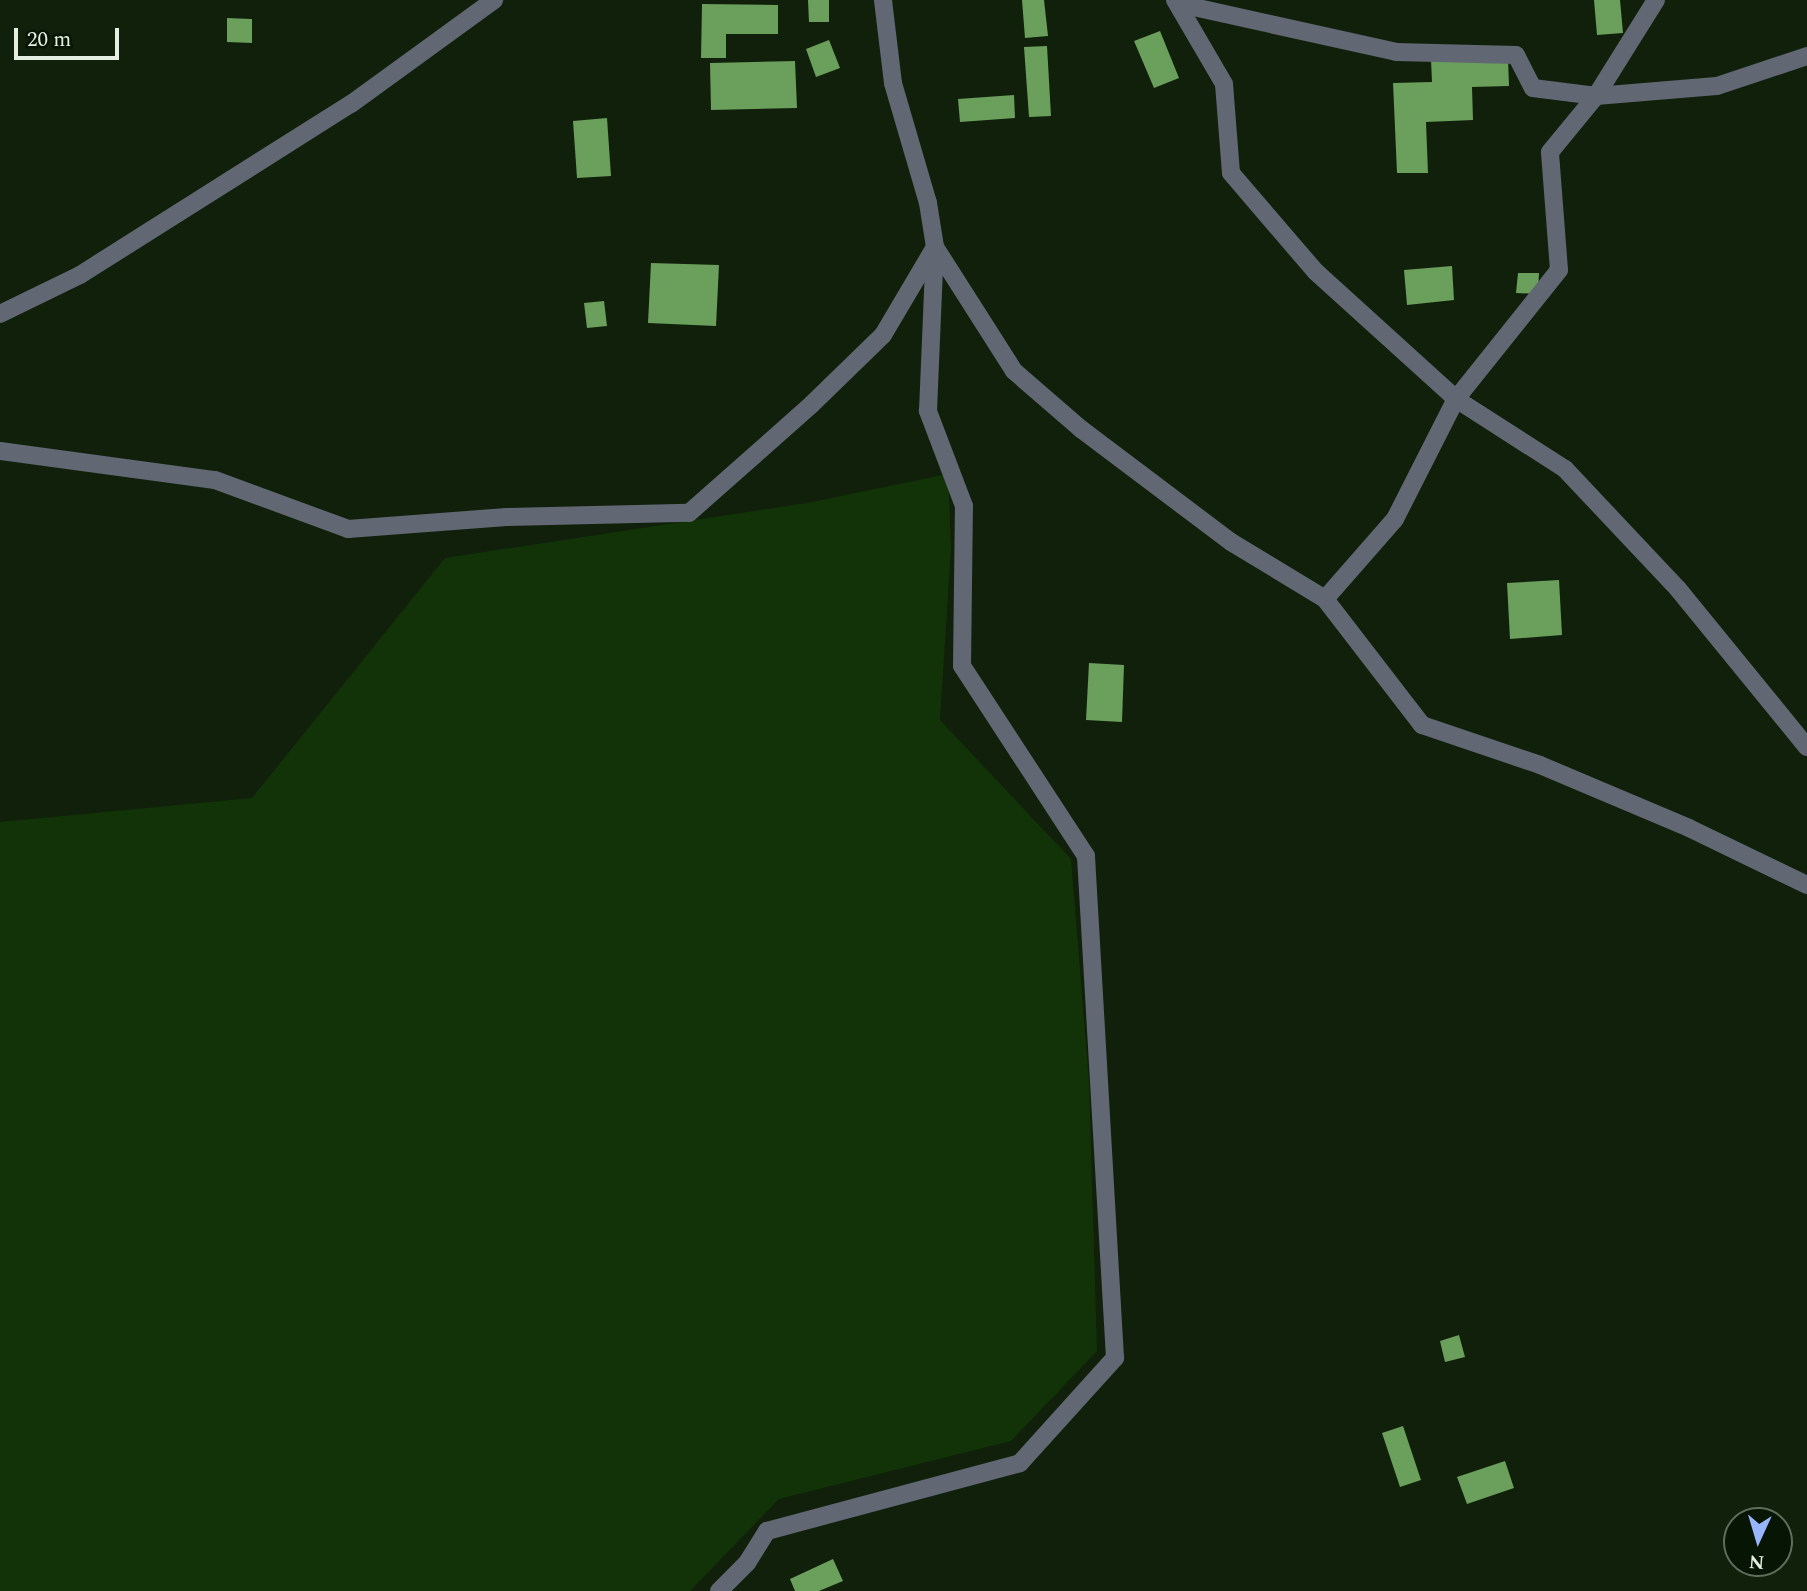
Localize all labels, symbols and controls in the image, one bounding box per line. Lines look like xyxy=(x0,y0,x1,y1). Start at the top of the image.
scale bar xyxy=(18,14,122,58)
text: 20 m xyxy=(27,24,71,56)
north arrow xyxy=(1723,1507,1793,1577)
text: N xyxy=(1748,1546,1765,1576)

